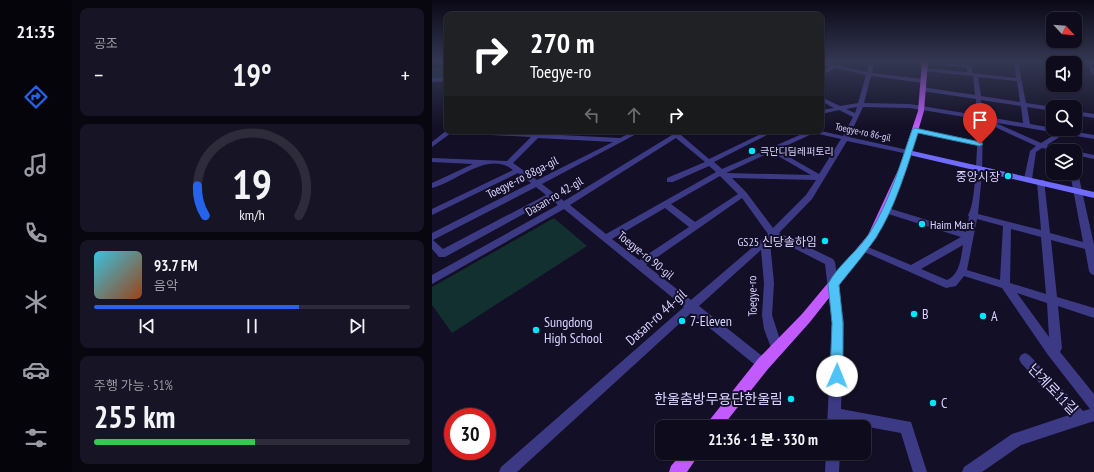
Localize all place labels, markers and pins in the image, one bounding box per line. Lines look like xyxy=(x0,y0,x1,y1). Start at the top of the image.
pin xyxy=(963,103,997,144)
place label: 극단디딤레퍼토리 xyxy=(760,145,834,158)
marker: 극단디딤레퍼토리 xyxy=(747,146,757,156)
place label: 중앙시장 xyxy=(956,169,1000,184)
marker: 중앙시장 xyxy=(1003,171,1013,181)
place label: Haim Mart xyxy=(930,217,974,232)
marker: Haim Mart xyxy=(917,219,927,229)
place label: GS25 신당솔하임 xyxy=(737,234,817,249)
marker: GS25 신당솔하임 xyxy=(820,236,830,246)
place label: B xyxy=(922,305,929,323)
place label: A xyxy=(991,307,998,325)
marker: B xyxy=(909,309,919,319)
marker: A xyxy=(978,311,988,321)
place label: 7-Eleven xyxy=(690,312,732,330)
place label: Sungdong High School xyxy=(544,313,603,347)
marker: 7-Eleven xyxy=(677,316,687,326)
marker: Sungdong High School xyxy=(531,325,541,335)
place label: 한울춤방무용단한울림 xyxy=(654,390,783,408)
marker: 한울춤방무용단한울림 xyxy=(786,394,796,404)
place label: C xyxy=(941,394,948,412)
marker: C xyxy=(928,398,938,408)

